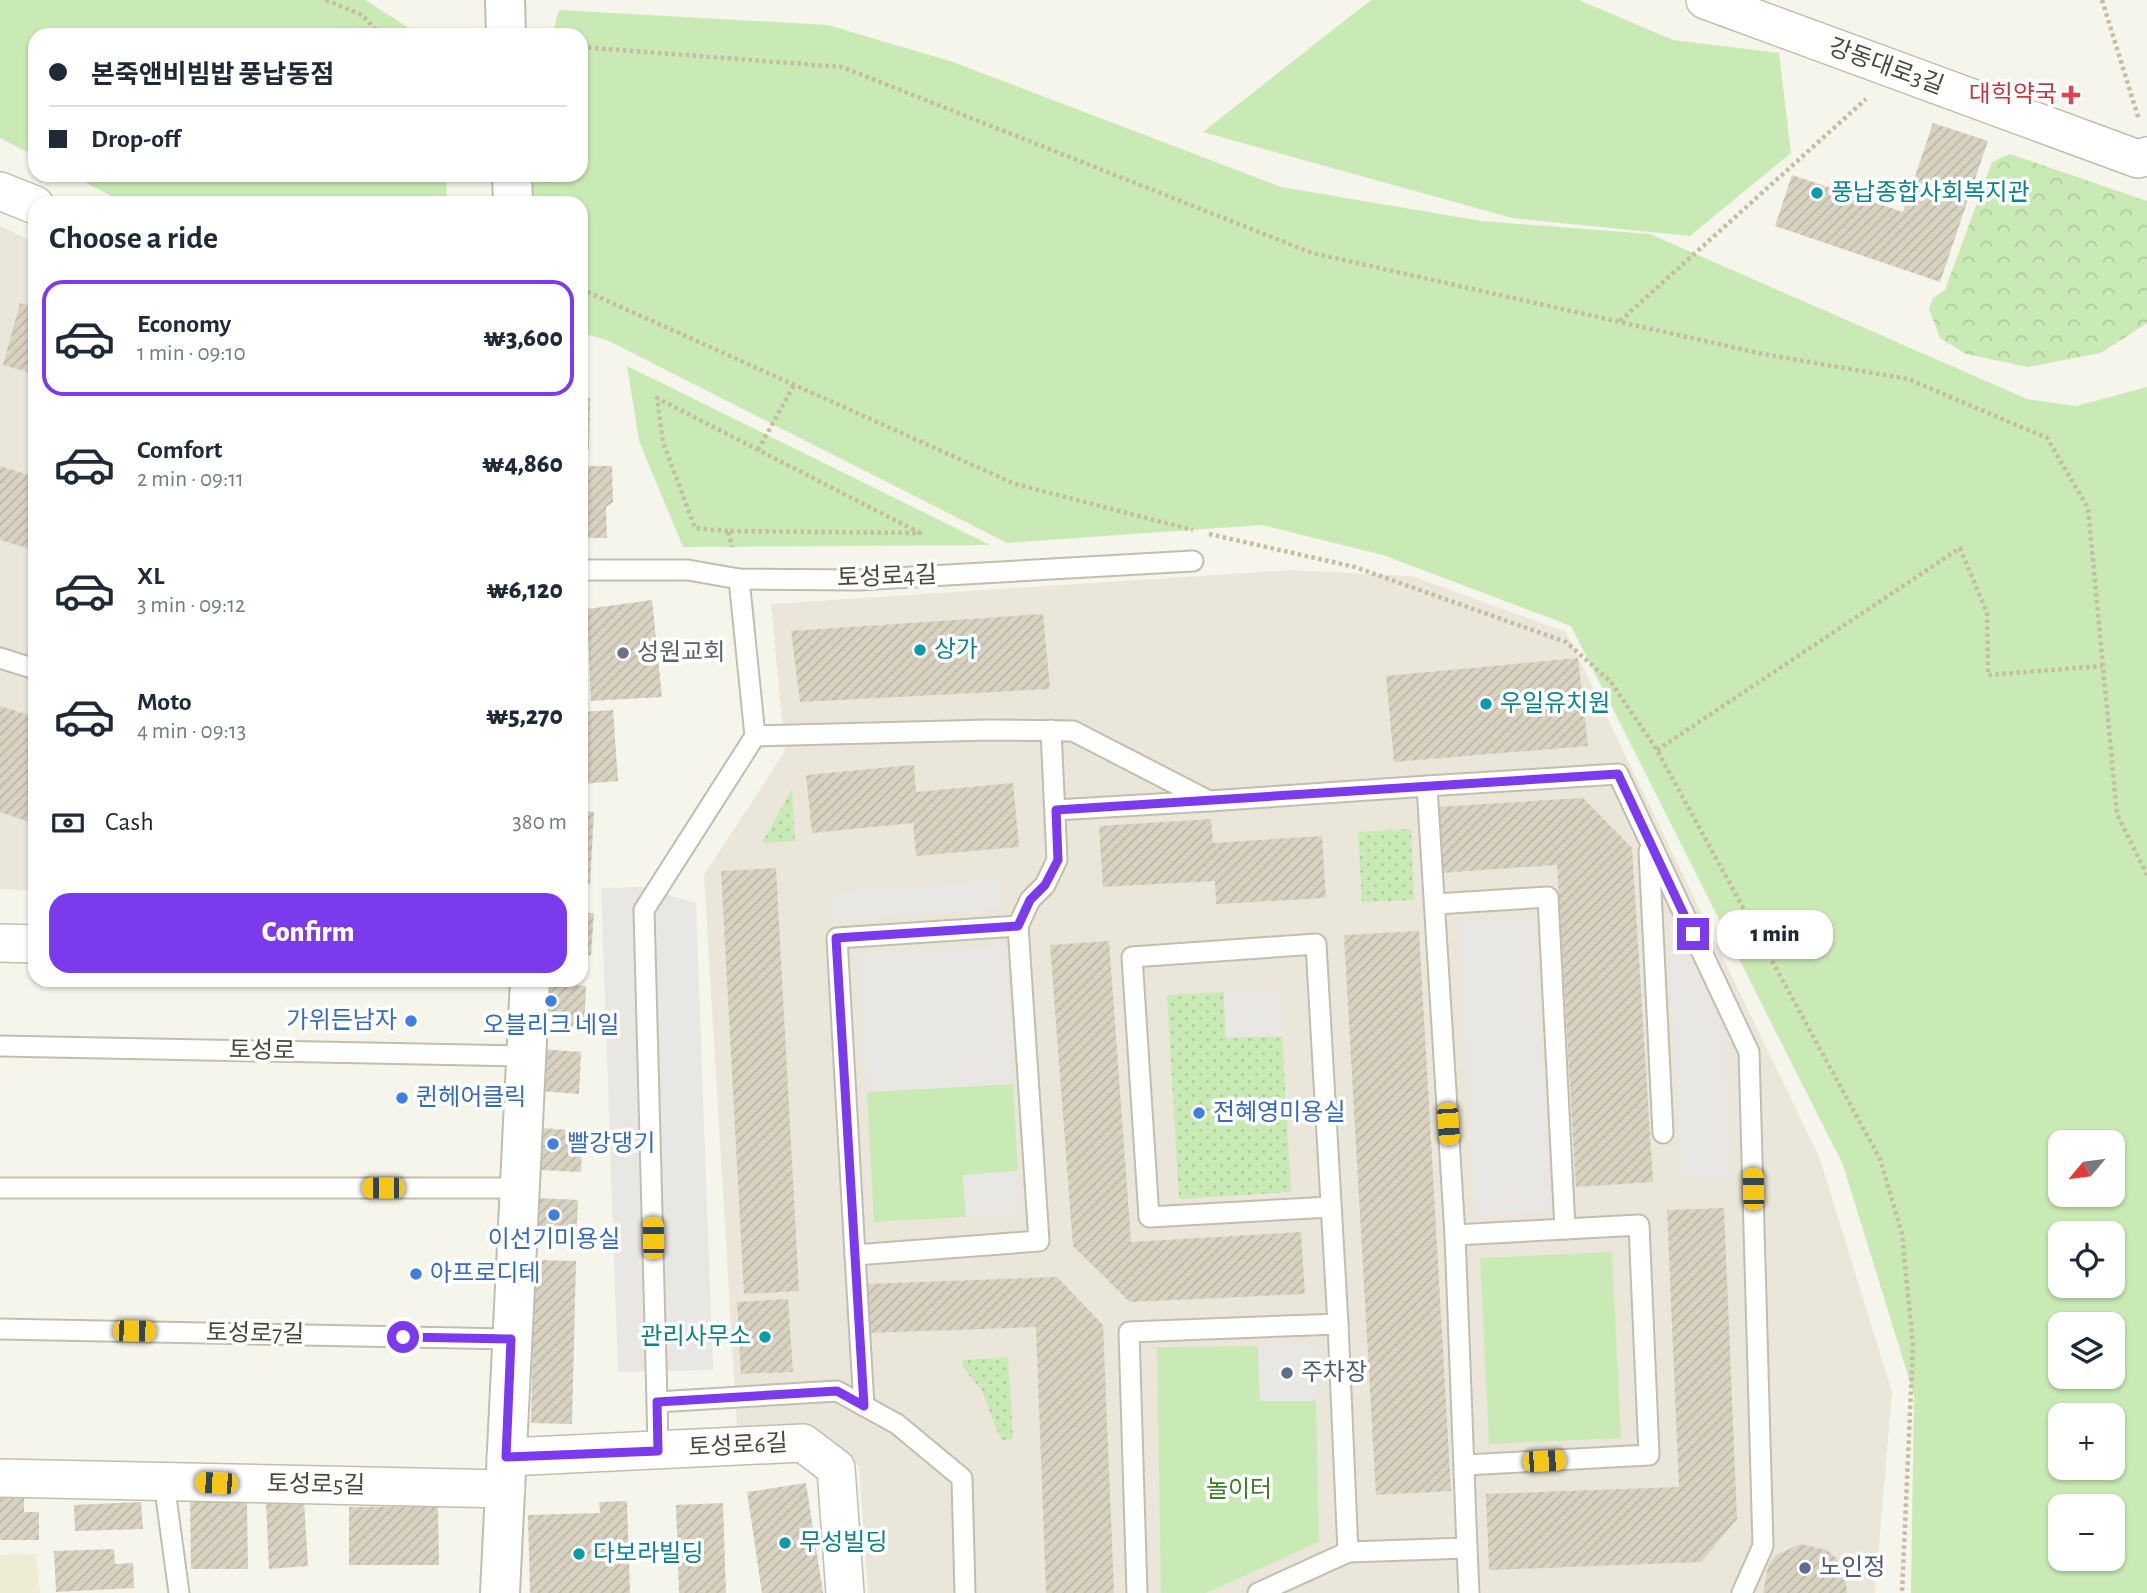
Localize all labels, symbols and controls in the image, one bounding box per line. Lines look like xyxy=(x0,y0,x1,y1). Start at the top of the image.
street label: 강동대로3길 xyxy=(1825,34,1947,99)
text: 본죽앤비빔밥 풍납동점 xyxy=(91,62,334,88)
place label: 대힉약국 xyxy=(1969,81,2057,107)
marker: 대힉약국 xyxy=(2063,87,2079,103)
text: Drop-off xyxy=(91,126,180,152)
place label: 풍납종합사회복지관 xyxy=(1831,179,2030,205)
marker: 풍납종합사회복지관 xyxy=(1809,185,1825,201)
text: Choose a ride xyxy=(49,222,218,254)
icon: car xyxy=(53,307,116,370)
text: Economy xyxy=(137,311,231,337)
text: ₩3,600 xyxy=(484,325,563,351)
text: 1 min · 09:10 xyxy=(137,342,246,365)
icon: car xyxy=(53,433,116,496)
text: Comfort xyxy=(137,437,222,463)
text: ₩4,860 xyxy=(482,451,563,477)
text: 2 min · 09:11 xyxy=(137,468,244,491)
icon: car xyxy=(53,559,116,622)
street label: 토성로4길 xyxy=(837,562,937,591)
text: XL xyxy=(137,563,164,589)
text: ₩6,120 xyxy=(486,577,563,603)
text: 3 min · 09:12 xyxy=(137,594,246,617)
place label: 상가 xyxy=(934,637,978,662)
place label: 성원교회 xyxy=(637,640,725,665)
marker: 상가 xyxy=(912,642,928,658)
marker: 성원교회 xyxy=(615,645,631,661)
icon: car xyxy=(53,685,116,748)
text: Moto xyxy=(137,689,192,715)
place label: 우일유치원 xyxy=(1500,691,1610,716)
marker: 우일유치원 xyxy=(1478,696,1494,712)
text: ₩5,270 xyxy=(486,703,563,729)
text: 4 min · 09:13 xyxy=(137,720,246,743)
icon: cash xyxy=(49,804,87,842)
text: Cash xyxy=(105,809,154,835)
text: 380 m xyxy=(512,811,567,834)
button: Confirm xyxy=(49,893,567,973)
callout: 1 min xyxy=(1718,909,1833,958)
route end xyxy=(1677,918,1709,950)
text: 1 min xyxy=(1751,923,1799,946)
marker: 오블리크 네일 xyxy=(543,993,559,1009)
place label: 가위든남자 xyxy=(287,1008,397,1033)
marker: 가위든남자 xyxy=(403,1013,419,1029)
place label: 오블리크 네일 xyxy=(483,1013,619,1038)
street label: 토성로 xyxy=(229,1037,295,1064)
place label: 퀸헤어클릭 xyxy=(416,1085,526,1110)
marker: 퀸헤어클릭 xyxy=(394,1090,410,1106)
place label: 전혜영미용실 xyxy=(1213,1100,1345,1125)
car xyxy=(1437,1102,1460,1146)
marker: 전혜영미용실 xyxy=(1191,1105,1207,1121)
north arrow xyxy=(2048,1130,2124,1208)
map controls xyxy=(2048,1130,2125,1571)
place label: 빨강댕기 xyxy=(567,1131,655,1156)
marker: 빨강댕기 xyxy=(545,1136,561,1152)
car xyxy=(1743,1168,1764,1210)
car xyxy=(363,1178,405,1199)
marker: 이선기미용실 xyxy=(546,1207,562,1223)
car xyxy=(643,1217,664,1259)
button: locate xyxy=(2048,1221,2125,1298)
place label: 이선기미용실 xyxy=(488,1227,620,1252)
place label: 아프로디테 xyxy=(430,1261,540,1286)
marker: 아프로디테 xyxy=(408,1266,424,1282)
button: layers xyxy=(2048,1312,2125,1389)
car xyxy=(113,1320,156,1342)
street label: 토성로7길 xyxy=(206,1320,304,1347)
route start xyxy=(387,1321,419,1353)
place label: 관리사무소 xyxy=(641,1324,751,1349)
marker: 관리사무소 xyxy=(757,1329,773,1345)
place label: 주차장 xyxy=(1301,1359,1367,1385)
marker: 주차장 xyxy=(1279,1365,1295,1381)
button: + xyxy=(2048,1403,2125,1480)
street label: 토성로6길 xyxy=(688,1430,788,1461)
car xyxy=(1523,1449,1566,1473)
street label: 토성로5길 xyxy=(267,1471,365,1498)
car xyxy=(195,1472,238,1494)
park label: 놀이터 xyxy=(1206,1477,1272,1502)
button: − xyxy=(2048,1494,2125,1571)
place label: 무성빌딩 xyxy=(799,1530,887,1555)
marker: 무성빌딩 xyxy=(777,1535,793,1551)
place label: 다보라빌딩 xyxy=(593,1541,703,1566)
marker: 다보라빌딩 xyxy=(571,1546,587,1562)
place label: 노인정 xyxy=(1819,1555,1885,1580)
marker: 노인정 xyxy=(1797,1560,1813,1576)

